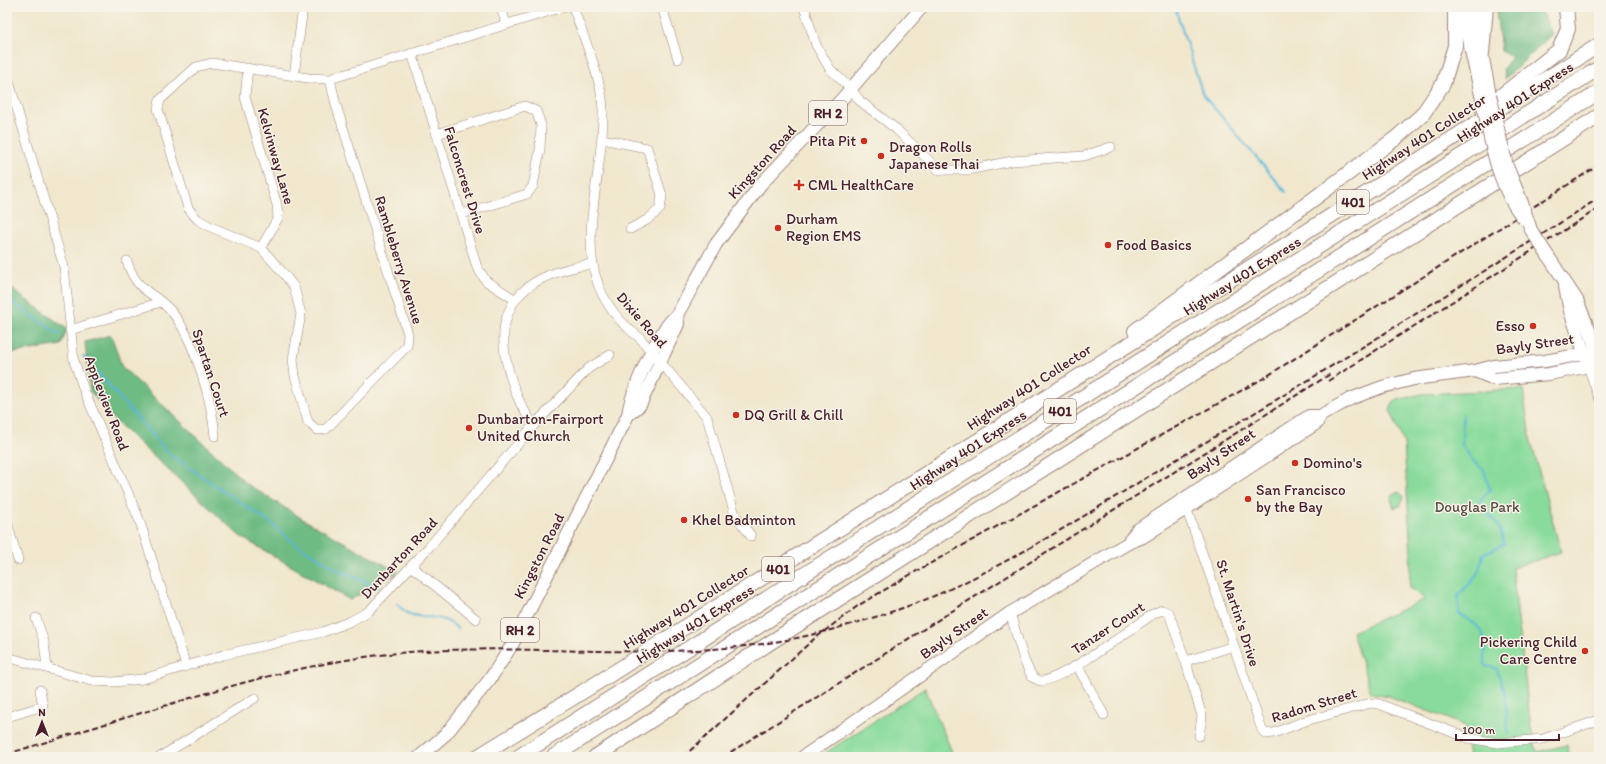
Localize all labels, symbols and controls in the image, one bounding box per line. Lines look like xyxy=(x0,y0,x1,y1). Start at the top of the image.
street label: Highway 401 Express xyxy=(1453,57,1577,146)
street label: Highway 401 Collector xyxy=(1358,90,1490,184)
road number: RH 2 xyxy=(809,101,847,125)
street label: Kelvinway Lane xyxy=(254,106,298,206)
street label: Kingston Road xyxy=(724,121,800,203)
street label: Falconcrest Drive xyxy=(440,124,490,236)
place label: Pita Pit xyxy=(809,132,856,150)
marker: Pita Pit xyxy=(859,136,869,146)
place label: Dragon Rolls Japanese Thai xyxy=(889,138,979,173)
marker: Dragon Rolls Japanese Thai xyxy=(876,151,886,161)
place label: CML HealthCare xyxy=(808,176,914,194)
marker: CML HealthCare xyxy=(793,179,805,191)
road number: 401 xyxy=(1337,190,1369,214)
street label: Rambleberry Avenue xyxy=(371,194,427,326)
place label: Durham Region EMS xyxy=(786,210,861,245)
marker: Durham Region EMS xyxy=(773,223,783,233)
street label: Highway 401 Express xyxy=(1180,232,1305,320)
place label: Food Basics xyxy=(1116,236,1192,254)
marker: Food Basics xyxy=(1103,240,1113,250)
street label: Dixie Road xyxy=(613,288,672,352)
place label: Esso xyxy=(1496,317,1525,335)
marker: Esso xyxy=(1528,321,1538,331)
street label: Spartan Court xyxy=(188,327,234,420)
street label: Bayly Street xyxy=(1495,330,1576,358)
street label: Highway 401 Collector xyxy=(963,340,1095,434)
street label: Appleview Road xyxy=(81,353,133,453)
road number: 401 xyxy=(1044,399,1076,423)
street label: Highway 401 Express xyxy=(906,405,1030,494)
place label: DQ Grill & Chill xyxy=(744,406,844,424)
place label: Dunbarton-Fairport United Church xyxy=(477,410,604,445)
marker: DQ Grill & Chill xyxy=(731,410,741,420)
marker: Dunbarton-Fairport United Church xyxy=(464,423,474,433)
street label: Bayly Street xyxy=(1183,424,1259,483)
place label: Domino's xyxy=(1303,454,1362,472)
marker: Domino's xyxy=(1290,458,1300,468)
place label: San Francisco by the Bay xyxy=(1256,481,1346,516)
marker: San Francisco by the Bay xyxy=(1243,494,1253,504)
park label: Douglas Park xyxy=(1434,498,1520,516)
street label: Kingston Road xyxy=(510,510,568,602)
place label: Khel Badminton xyxy=(692,511,796,529)
street label: Dunbarton Road xyxy=(357,514,441,602)
marker: Khel Badminton xyxy=(679,515,689,525)
road number: 401 xyxy=(762,557,794,581)
street label: St. Martin's Drive xyxy=(1212,557,1264,669)
street label: Highway 401 Collector xyxy=(620,561,753,653)
street label: Highway 401 Express xyxy=(633,580,758,668)
street label: Tanzer Court xyxy=(1068,597,1148,658)
street label: Bayly Street xyxy=(917,603,992,663)
road number: RH 2 xyxy=(501,618,539,642)
place label: Pickering Child Care Centre xyxy=(1480,633,1577,668)
marker: Pickering Child Care Centre xyxy=(1580,646,1590,656)
street label: Radom Street xyxy=(1269,683,1359,727)
north arrow xyxy=(22,702,62,742)
text: N xyxy=(38,706,46,719)
scale bar xyxy=(1456,716,1559,742)
text: 100 m xyxy=(1462,723,1495,737)

